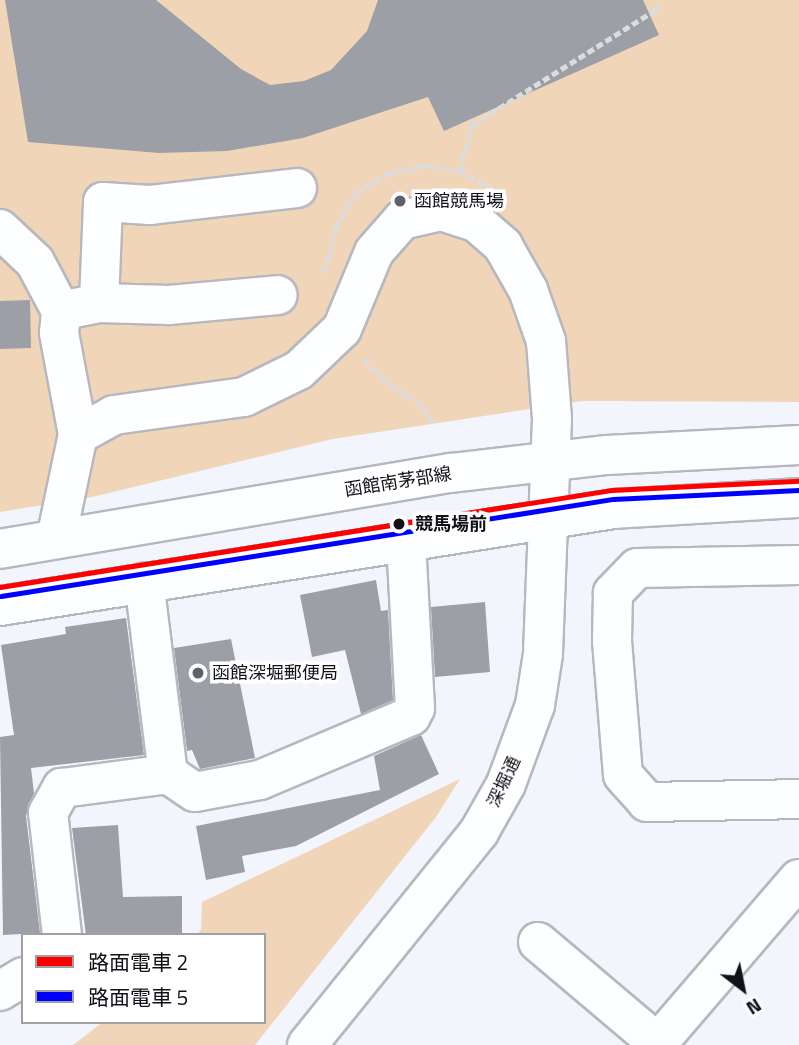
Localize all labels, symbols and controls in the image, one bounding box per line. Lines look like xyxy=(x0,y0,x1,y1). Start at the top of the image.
place label: 函館競馬場 xyxy=(414,190,504,212)
marker: 函館競馬場 xyxy=(392,193,408,209)
street label: 函館南茅部線 xyxy=(343,463,453,501)
place label: 競馬場前 xyxy=(415,513,487,535)
marker: 競馬場前 xyxy=(389,514,409,534)
place label: 函館深堀郵便局 xyxy=(212,662,338,684)
marker: 函館深堀郵便局 xyxy=(190,665,206,681)
street label: 深堀通 xyxy=(483,753,525,811)
legend xyxy=(21,933,266,1024)
text: 路面電車 2 xyxy=(88,946,188,978)
north arrow xyxy=(708,954,778,1024)
text: 路面電車 5 xyxy=(88,981,188,1013)
text: N xyxy=(741,991,768,1023)

